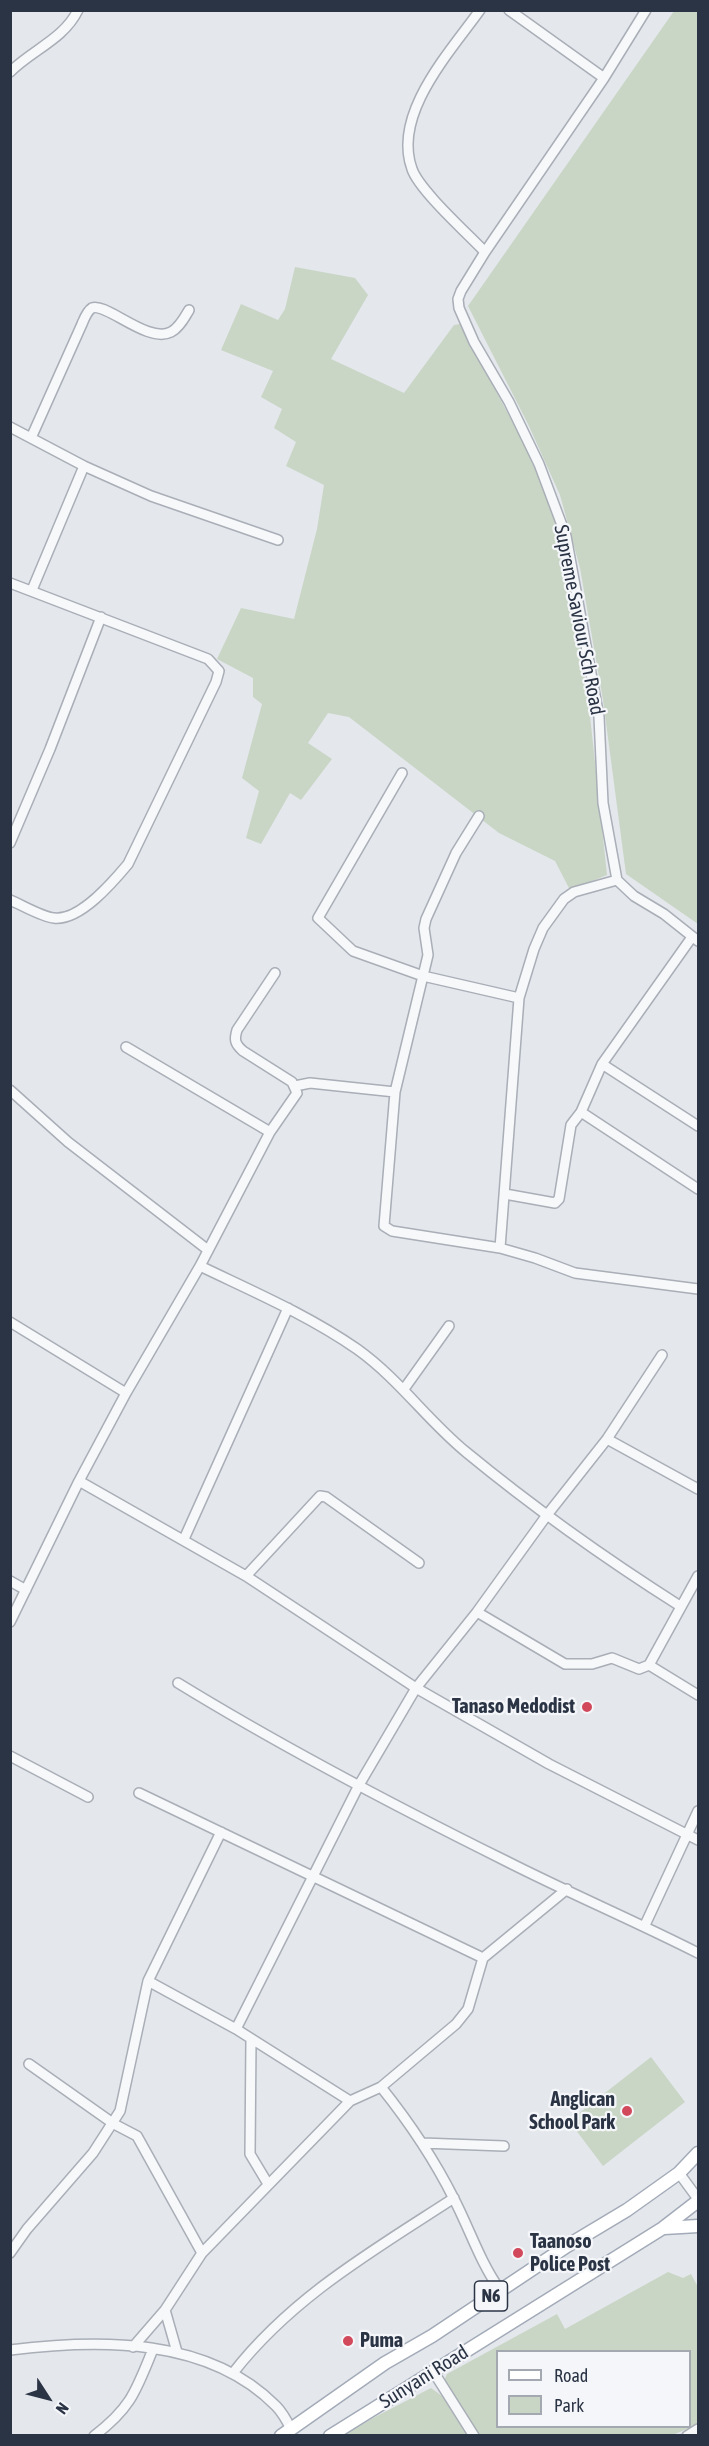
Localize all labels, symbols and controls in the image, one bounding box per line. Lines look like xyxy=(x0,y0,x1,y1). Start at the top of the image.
street label: Supreme Saviour Sch Road xyxy=(549,523,609,717)
place label: Tanaso Medodist xyxy=(452,1695,575,1719)
marker: Tanaso Medodist xyxy=(580,1700,594,1714)
place label: Anglican School Park xyxy=(529,2088,615,2135)
marker: Anglican School Park xyxy=(620,2104,634,2118)
place label: Taanoso Police Post xyxy=(530,2230,610,2277)
marker: Taanoso Police Post xyxy=(511,2246,525,2260)
road number: N6 xyxy=(474,2281,508,2311)
place label: Puma xyxy=(360,2329,403,2353)
marker: Puma xyxy=(341,2334,355,2348)
street label: Sunyani Road xyxy=(375,2340,473,2414)
legend xyxy=(496,2350,691,2428)
text: Road xyxy=(554,2365,588,2386)
north arrow xyxy=(18,2368,78,2428)
text: Park xyxy=(554,2395,584,2416)
text: N xyxy=(53,2399,73,2418)

